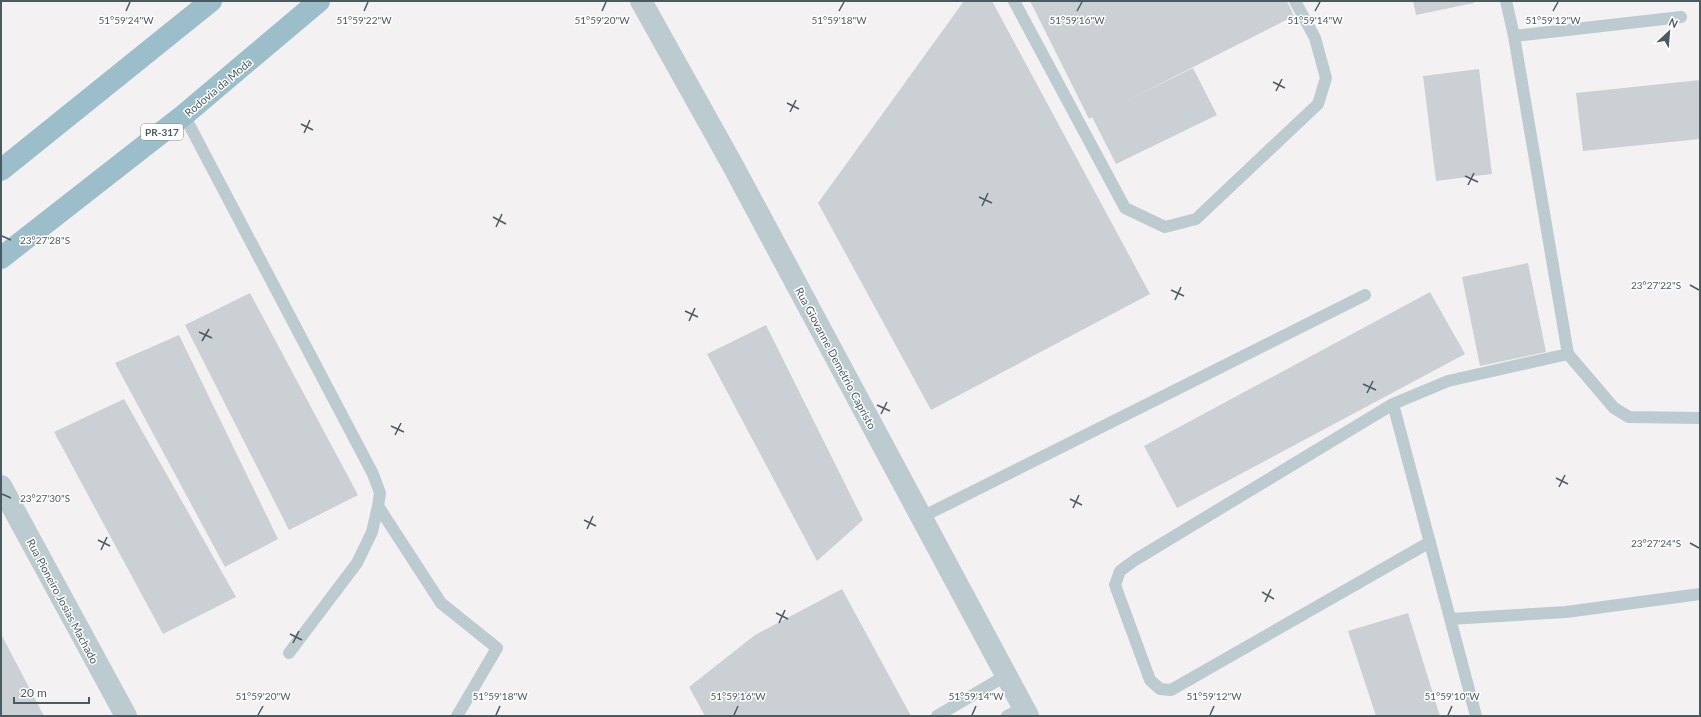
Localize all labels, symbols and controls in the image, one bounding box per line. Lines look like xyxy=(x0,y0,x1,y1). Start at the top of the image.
north arrow xyxy=(1649,12,1689,52)
text: 51°59'24"W xyxy=(98,14,154,26)
text: 51°59'22"W xyxy=(336,14,392,26)
text: 51°59'20"W xyxy=(574,14,630,26)
text: 51°59'18"W xyxy=(811,14,867,26)
text: 51°59'16"W xyxy=(1049,14,1105,26)
text: 51°59'14"W xyxy=(1287,14,1343,26)
text: 51°59'12"W xyxy=(1525,14,1581,26)
text: N xyxy=(1667,15,1680,30)
street label: Rodovia da Moda xyxy=(182,55,254,119)
road number: PR-317 xyxy=(141,124,183,140)
text: 23°27'28"S xyxy=(20,234,70,246)
text: 23°27'22"S xyxy=(1631,279,1681,291)
street label: Rua Giovanne Demétrio Capristo xyxy=(793,285,879,431)
text: 23°27'30"S xyxy=(20,492,70,504)
street label: Rua Pioneiro Josias Machado xyxy=(25,536,101,666)
text: 23°27'24"S xyxy=(1631,537,1681,549)
scale bar xyxy=(14,679,89,705)
text: 20 m xyxy=(20,685,47,700)
text: 51°59'20"W xyxy=(235,690,291,702)
text: 51°59'18"W xyxy=(472,690,528,702)
text: 51°59'16"W xyxy=(710,690,766,702)
text: 51°59'14"W xyxy=(948,690,1004,702)
text: 51°59'12"W xyxy=(1186,690,1242,702)
text: 51°59'10"W xyxy=(1424,690,1480,702)

